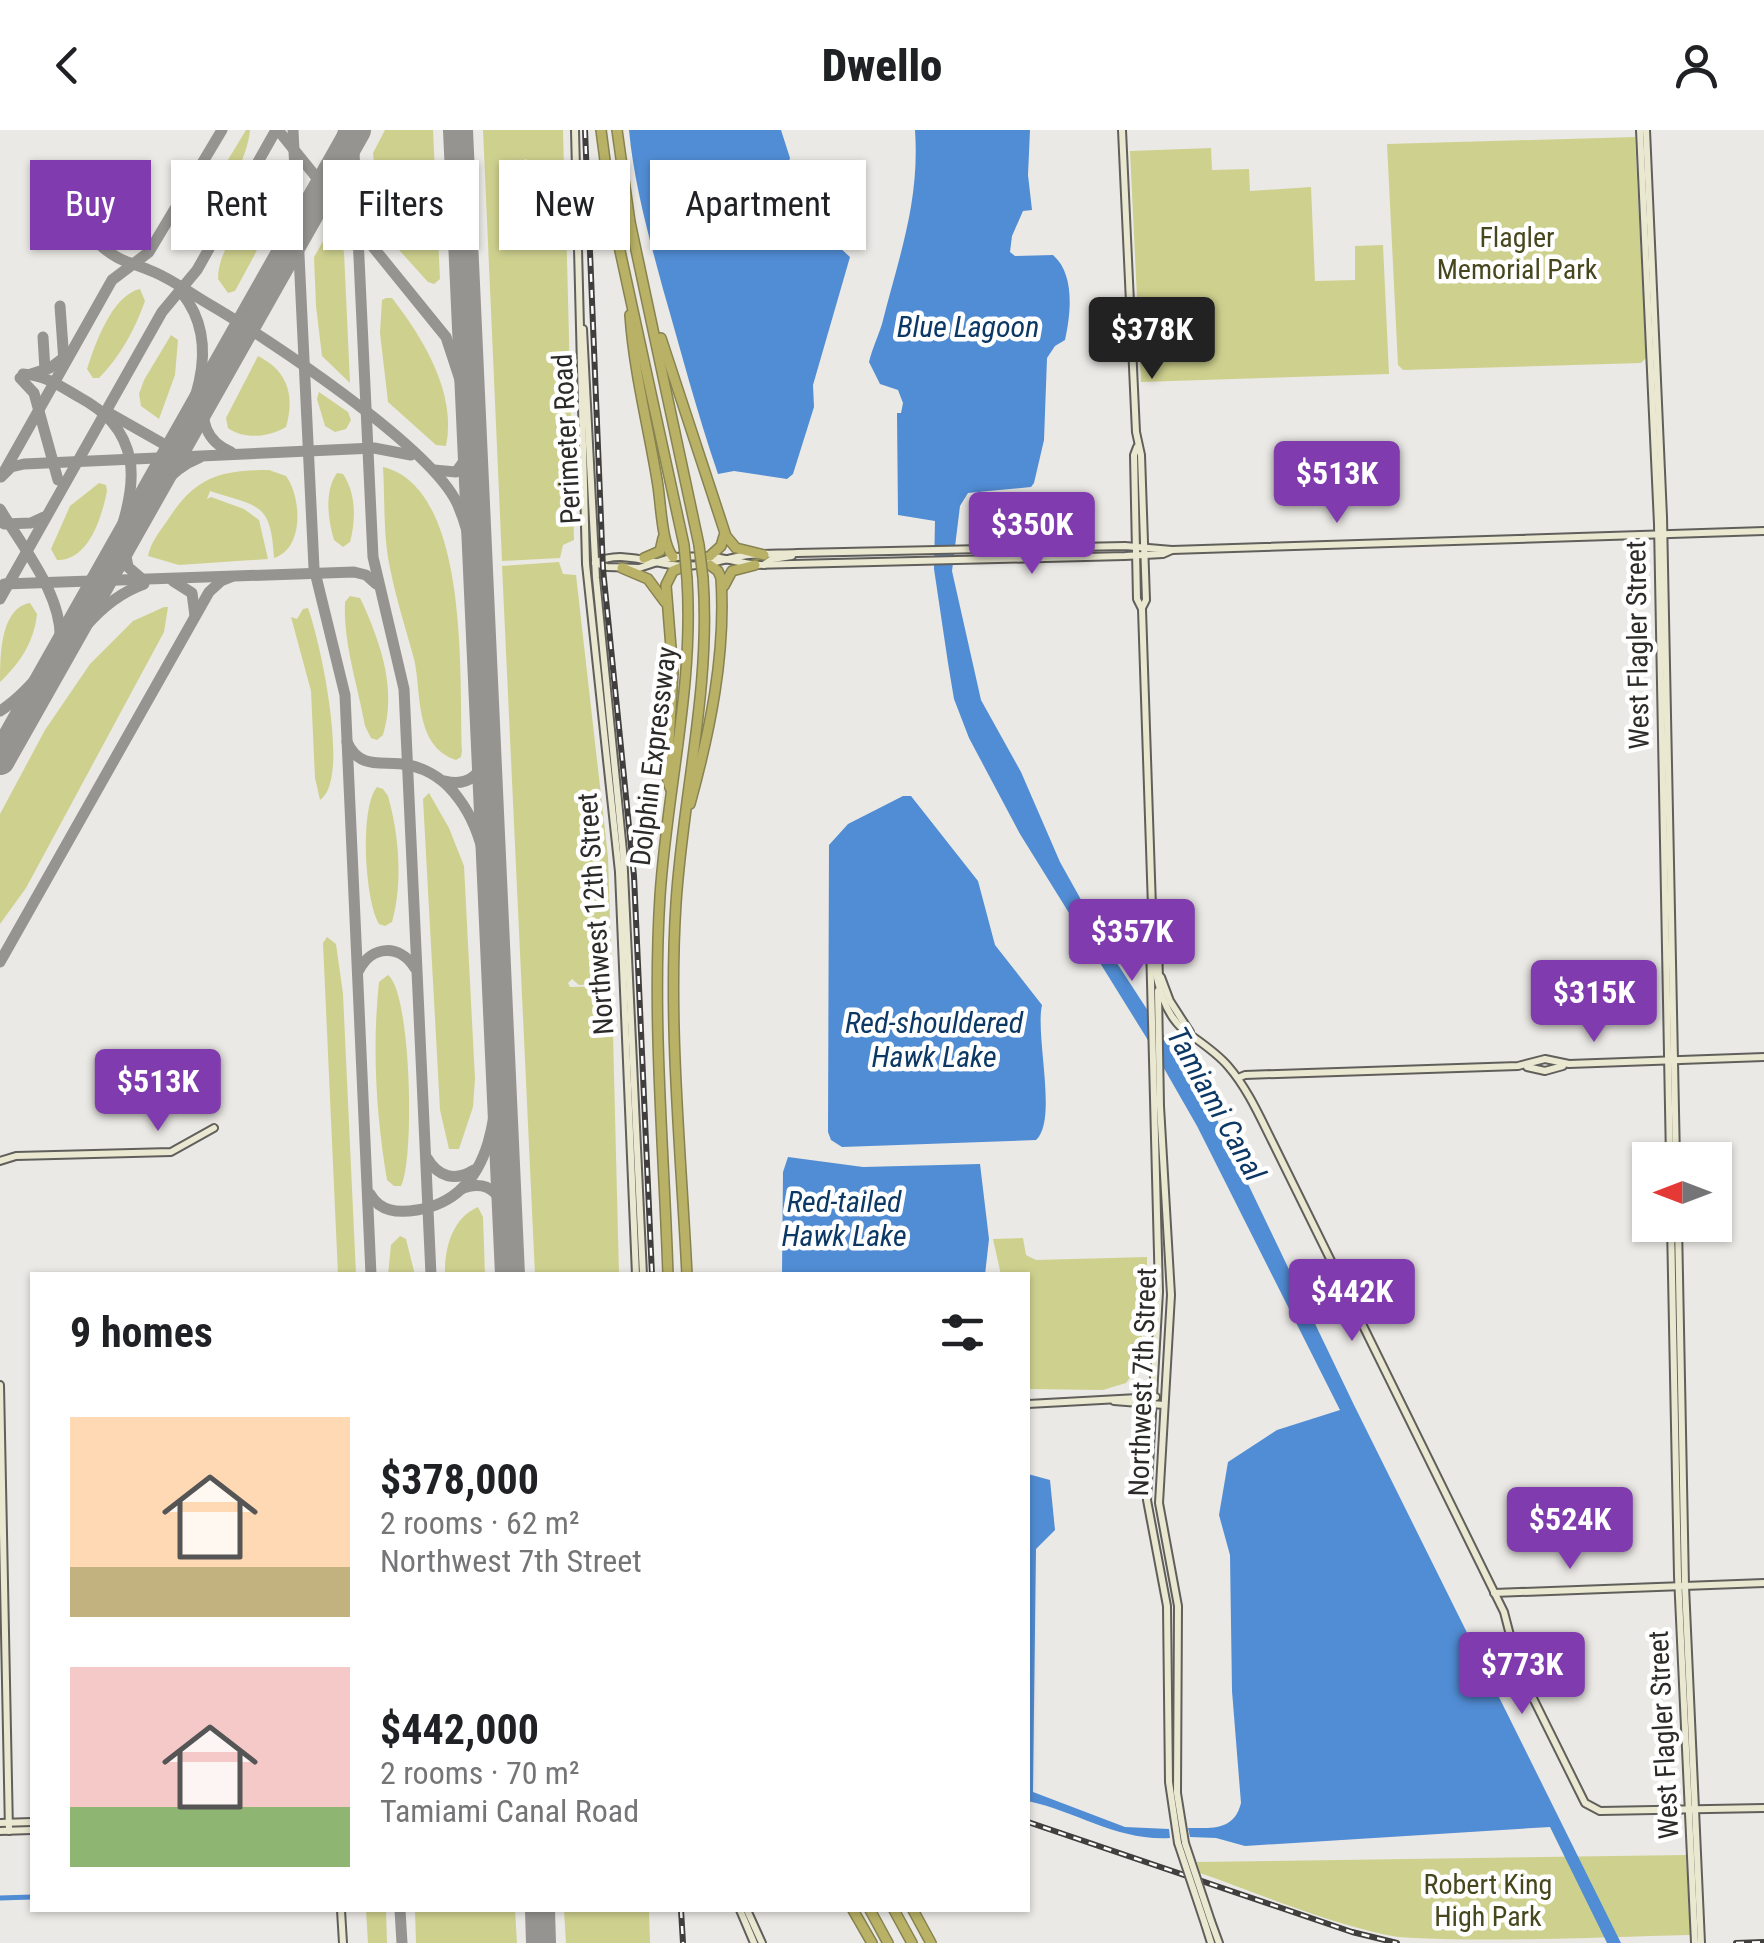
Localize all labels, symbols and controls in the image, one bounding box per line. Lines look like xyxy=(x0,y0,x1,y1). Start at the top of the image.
icon: back xyxy=(40,38,95,93)
icon: person xyxy=(1669,38,1724,93)
text: Dwello xyxy=(822,39,942,92)
chip: Buy xyxy=(30,160,151,250)
chip: Rent xyxy=(171,160,303,250)
chip: Filters xyxy=(323,160,479,250)
chip: New xyxy=(499,160,630,250)
chip: Apartment xyxy=(650,160,866,250)
park label: Flagler Memorial Park xyxy=(1437,221,1598,286)
pin: $378K xyxy=(1082,297,1222,382)
water label: Blue Lagoon xyxy=(897,309,1039,344)
text: $378K xyxy=(1111,310,1193,348)
street label: Perimeter Road xyxy=(546,353,587,525)
pin: $513K xyxy=(1267,441,1407,526)
text: $513K xyxy=(1296,454,1378,492)
pin: $350K xyxy=(962,492,1102,577)
text: $350K xyxy=(991,505,1073,543)
street label: West Flagler Street xyxy=(1619,540,1656,750)
street label: Dolphin Expressway xyxy=(624,644,683,867)
street label: Northwest 12th Street xyxy=(571,792,620,1036)
pin: $357K xyxy=(1062,899,1202,984)
text: $357K xyxy=(1091,912,1173,950)
pin: $315K xyxy=(1524,960,1664,1045)
text: $315K xyxy=(1553,973,1635,1011)
water label: Red-shouldered Hawk Lake xyxy=(845,1005,1024,1074)
water label: Tamiami Canal xyxy=(1160,1021,1273,1187)
pin: $513K xyxy=(88,1049,228,1134)
text: $513K xyxy=(117,1062,199,1100)
north arrow xyxy=(1632,1142,1732,1242)
map controls xyxy=(1632,1142,1732,1242)
water label: Red-tailed Hawk Lake xyxy=(781,1184,907,1253)
pin: $442K xyxy=(1282,1259,1422,1344)
street label: Northwest 7th Street xyxy=(1122,1267,1163,1497)
text: $442K xyxy=(1311,1272,1393,1310)
icon: filters xyxy=(935,1305,990,1360)
text: 9 homes xyxy=(70,1308,213,1357)
text: $378,000 xyxy=(380,1455,539,1504)
icon: home xyxy=(150,1457,270,1577)
pin: $524K xyxy=(1500,1487,1640,1572)
text: $524K xyxy=(1529,1500,1611,1538)
text: 2 rooms · 62 m² xyxy=(380,1504,579,1542)
text: Northwest 7th Street xyxy=(380,1542,642,1580)
street label: West Flagler Street xyxy=(1642,1630,1685,1840)
pin: $773K xyxy=(1452,1632,1592,1717)
text: $773K xyxy=(1481,1645,1563,1683)
text: $442,000 xyxy=(380,1705,539,1754)
icon: home xyxy=(150,1707,270,1827)
text: 2 rooms · 70 m² xyxy=(380,1754,579,1792)
text: Tamiami Canal Road xyxy=(380,1792,639,1830)
park label: Robert King High Park xyxy=(1424,1868,1552,1933)

